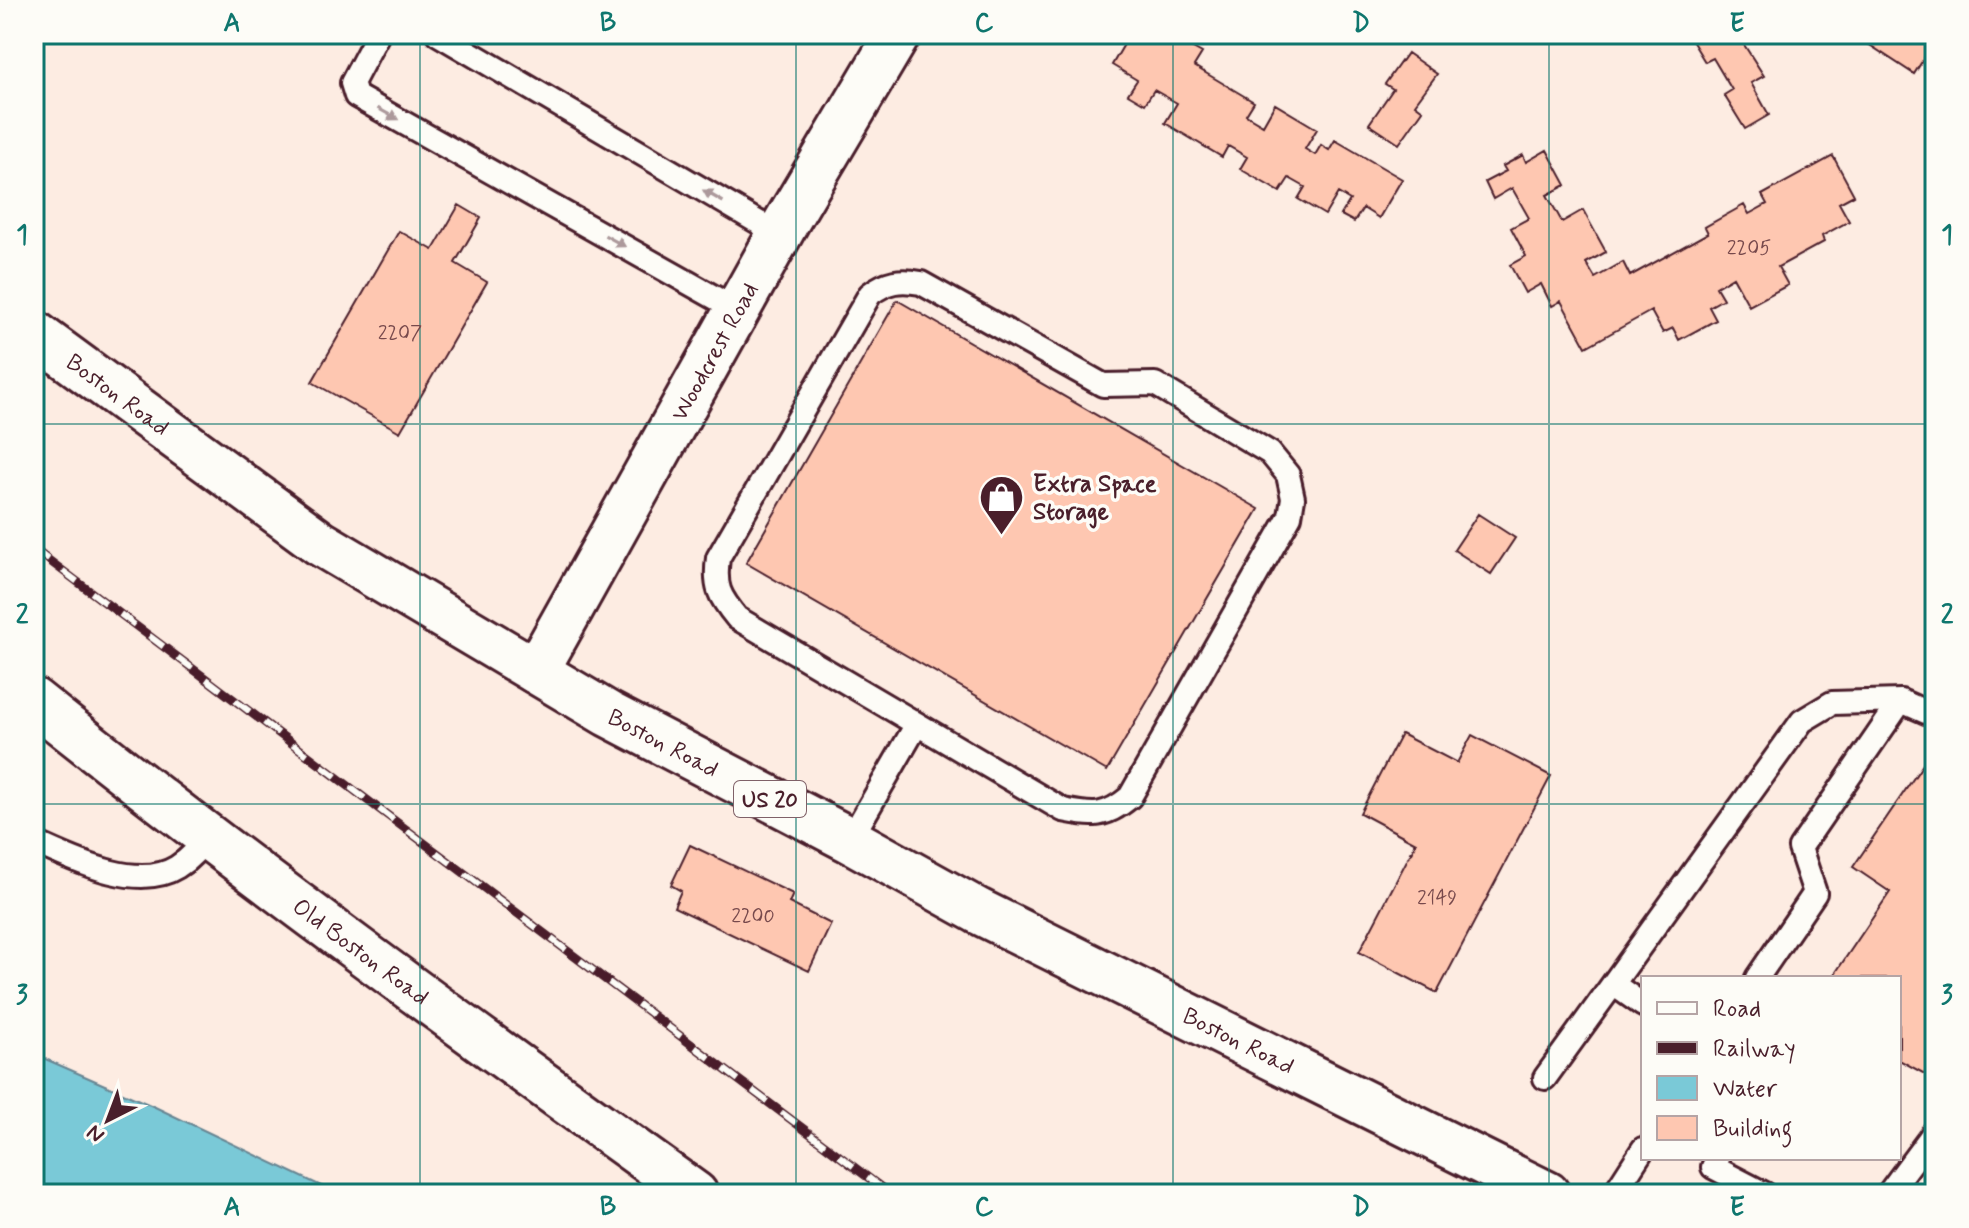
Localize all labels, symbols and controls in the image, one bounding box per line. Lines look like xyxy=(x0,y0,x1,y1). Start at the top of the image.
text: A xyxy=(223,7,241,41)
text: B xyxy=(600,7,616,41)
text: C xyxy=(975,7,994,41)
text: D xyxy=(1352,7,1370,41)
text: E xyxy=(1729,7,1745,41)
one-way arrow xyxy=(377,107,399,121)
one-way arrow xyxy=(702,189,724,203)
text: 1 xyxy=(16,219,28,253)
text: 1 xyxy=(1941,219,1953,253)
one-way arrow xyxy=(604,234,626,248)
house number: 2205 xyxy=(1727,235,1771,262)
street label: Woodcrest Road xyxy=(665,277,767,427)
house number: 2207 xyxy=(378,320,422,347)
street label: Boston Road xyxy=(59,348,175,444)
place label: Extra Space Storage xyxy=(1033,469,1157,529)
shop icon: Extra Space Storage xyxy=(978,473,1026,536)
text: 2 xyxy=(16,599,29,633)
text: 2 xyxy=(1941,599,1954,633)
street label: Boston Road xyxy=(602,702,723,786)
road number: US 20 xyxy=(734,781,806,817)
house number: 2149 xyxy=(1417,885,1457,912)
street label: Old Boston Road xyxy=(286,892,435,1013)
house number: 2200 xyxy=(731,903,775,930)
legend xyxy=(1641,976,1901,1160)
text: 3 xyxy=(16,979,28,1013)
text: 3 xyxy=(1941,979,1953,1013)
text: Road xyxy=(1713,994,1761,1025)
street label: Boston Road xyxy=(1177,1001,1299,1083)
text: Railway xyxy=(1713,1034,1796,1065)
text: Water xyxy=(1713,1074,1778,1105)
north arrow xyxy=(68,1080,148,1160)
text: Building xyxy=(1713,1114,1793,1148)
text: N xyxy=(81,1118,111,1149)
text: A xyxy=(223,1191,241,1225)
text: B xyxy=(600,1191,616,1225)
text: C xyxy=(975,1191,994,1225)
text: D xyxy=(1352,1191,1370,1225)
text: E xyxy=(1729,1191,1745,1225)

